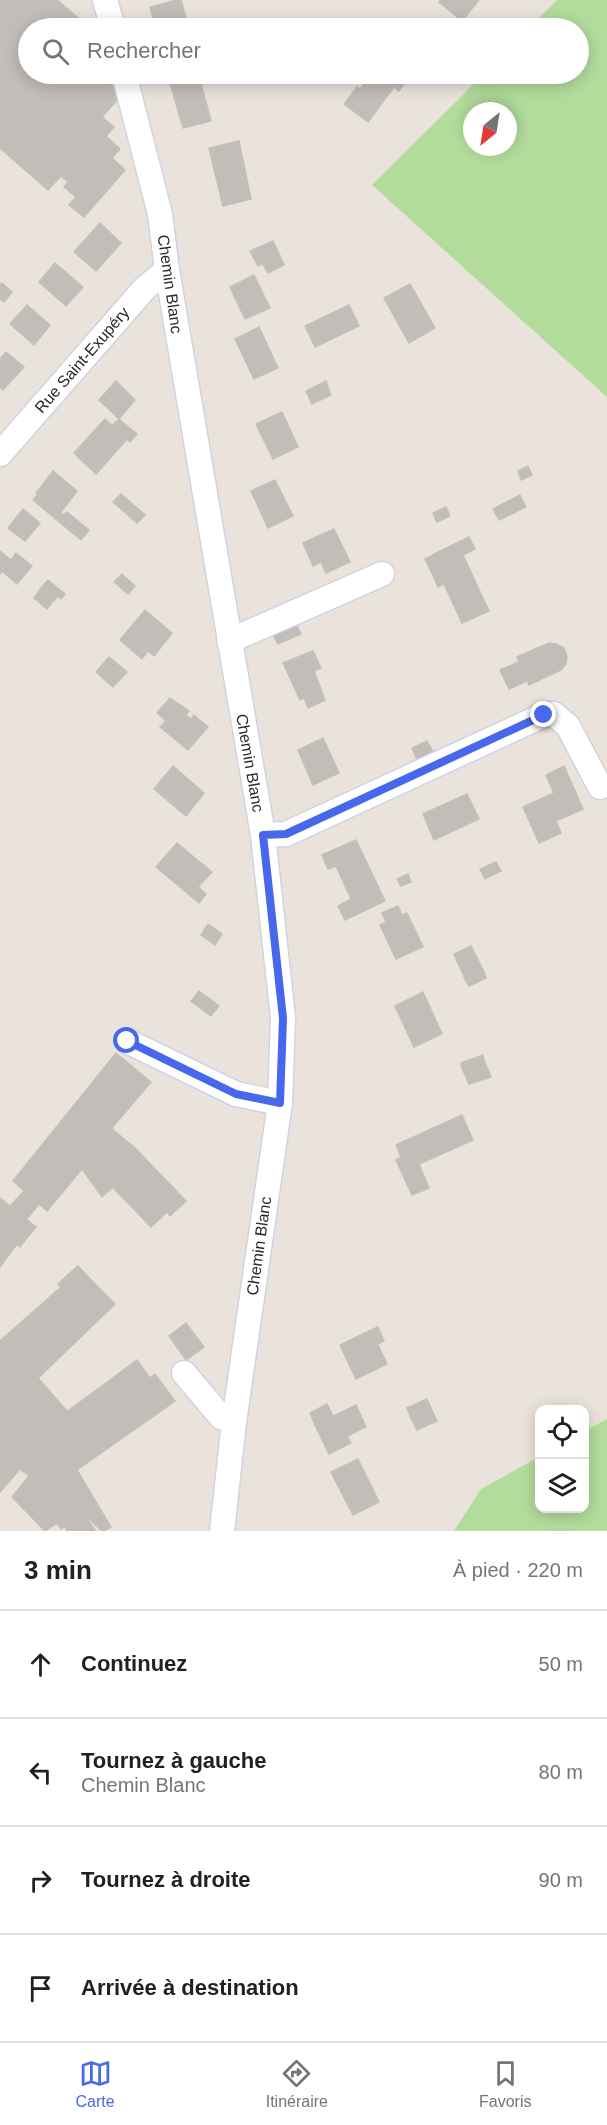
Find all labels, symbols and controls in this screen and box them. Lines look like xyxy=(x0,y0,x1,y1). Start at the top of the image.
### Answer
search box xyxy=(18,18,589,84)
icon: search xyxy=(39,35,72,68)
text: Rechercher xyxy=(87,38,201,63)
north arrow xyxy=(463,102,517,156)
street label: Chemin Blanc xyxy=(155,233,185,335)
street label: Rue Saint-Exupéry xyxy=(32,304,132,416)
route end xyxy=(530,701,556,727)
street label: Chemin Blanc xyxy=(233,712,267,814)
route start xyxy=(113,1027,139,1053)
street label: Chemin Blanc xyxy=(244,1195,274,1297)
map controls xyxy=(535,1405,589,1513)
button: locate xyxy=(535,1405,589,1459)
button: layers xyxy=(535,1459,589,1513)
text: 3 min xyxy=(24,1555,92,1585)
text: À pied · 220 m xyxy=(453,1559,583,1581)
icon: ahead xyxy=(24,1648,57,1681)
text: Continuez xyxy=(81,1651,187,1676)
text: 50 m xyxy=(539,1653,583,1675)
text: Tournez à gauche xyxy=(81,1748,266,1773)
icon: left xyxy=(24,1756,57,1789)
text: 80 m xyxy=(539,1761,583,1783)
text: Chemin Blanc xyxy=(81,1774,206,1796)
icon: right xyxy=(24,1864,57,1897)
text: Tournez à droite xyxy=(81,1867,251,1892)
text: 90 m xyxy=(539,1869,583,1891)
icon: arrive xyxy=(24,1972,57,2005)
text: Arrivée à destination xyxy=(81,1975,299,2000)
tab: Carte xyxy=(76,2057,115,2111)
tab: Itinéraire xyxy=(266,2057,328,2111)
tab: Favoris xyxy=(479,2057,531,2111)

